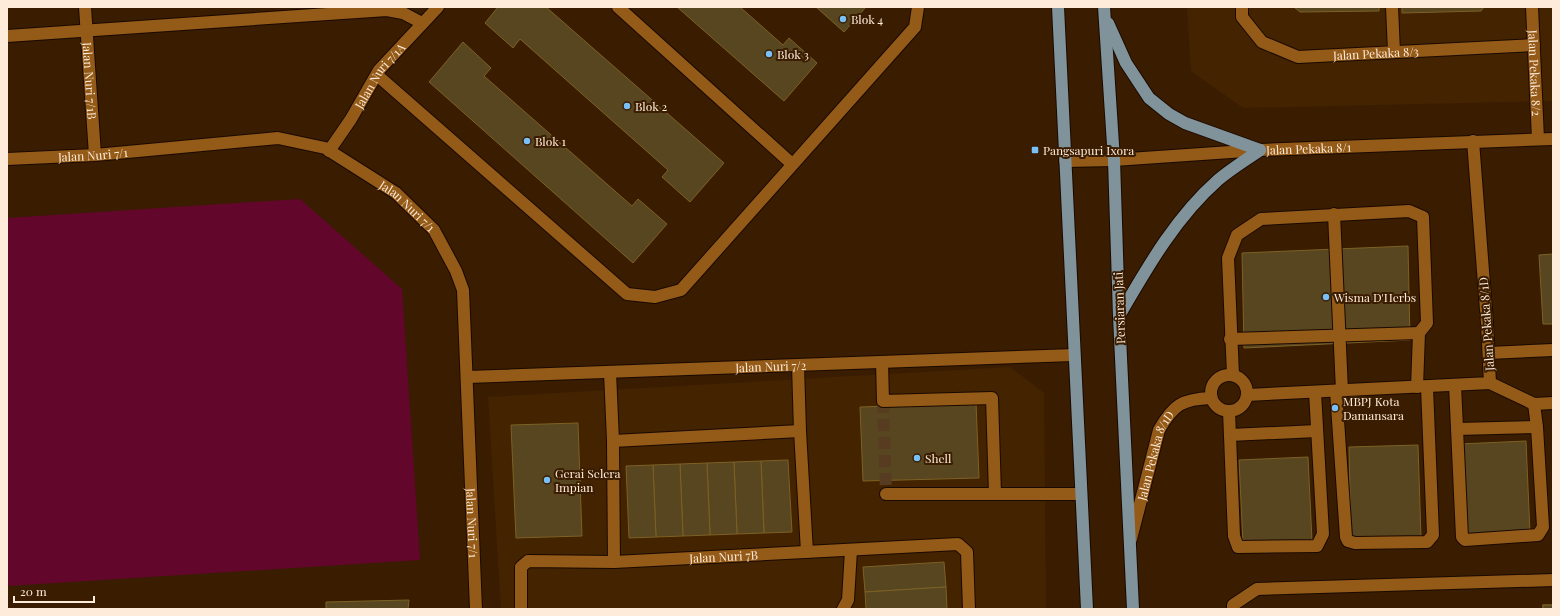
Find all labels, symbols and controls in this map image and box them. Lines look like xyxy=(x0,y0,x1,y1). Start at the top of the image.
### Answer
place label: Blok 4 xyxy=(851,11,883,27)
marker: Blok 4 xyxy=(838,14,848,24)
street label: Jalan Pekaka 8/2 xyxy=(1525,28,1545,117)
street label: Jalan Nuri 7/1A xyxy=(350,39,409,112)
street label: Jalan Nuri 7/1B xyxy=(79,41,101,120)
street label: Jalan Pekaka 8/3 xyxy=(1332,43,1419,63)
place label: Blok 3 xyxy=(777,46,809,62)
marker: Blok 3 xyxy=(764,49,774,59)
place label: Blok 2 xyxy=(635,98,668,114)
marker: Blok 2 xyxy=(622,101,632,111)
place label: Blok 1 xyxy=(535,133,567,149)
marker: Blok 1 xyxy=(522,136,532,146)
street label: Jalan Pekaka 8/1 xyxy=(1265,139,1352,158)
place label: Pangsapuri Ixora xyxy=(1043,142,1134,158)
street label: Jalan Nuri 7/1 xyxy=(57,144,129,165)
marker: Pangsapuri Ixora xyxy=(1030,145,1040,155)
street label: Jalan Nuri 7/1 xyxy=(376,176,439,235)
street label: Persiaran Jati xyxy=(1110,271,1128,344)
street label: Jalan Pekaka 8/1D xyxy=(1475,276,1497,372)
place label: Wisma D'Herbs xyxy=(1333,289,1416,305)
marker: Wisma D'Herbs xyxy=(1321,292,1331,302)
street label: Jalan Nuri 7/2 xyxy=(734,357,807,375)
place label: MBPJ Kota Damansara xyxy=(1343,393,1404,423)
marker: MBPJ Kota Damansara xyxy=(1330,403,1340,413)
street label: Jalan Pekaka 8/1D xyxy=(1133,407,1177,503)
place label: Shell xyxy=(925,450,952,466)
marker: Shell xyxy=(912,453,922,463)
place label: Gerai Selera Impian xyxy=(555,465,621,495)
marker: Gerai Selera Impian xyxy=(542,475,552,485)
street label: Jalan Nuri 7/1 xyxy=(463,487,482,559)
street label: Jalan Nuri 7B xyxy=(688,546,758,566)
scale bar xyxy=(14,578,94,604)
text: 20 m xyxy=(20,583,47,599)

